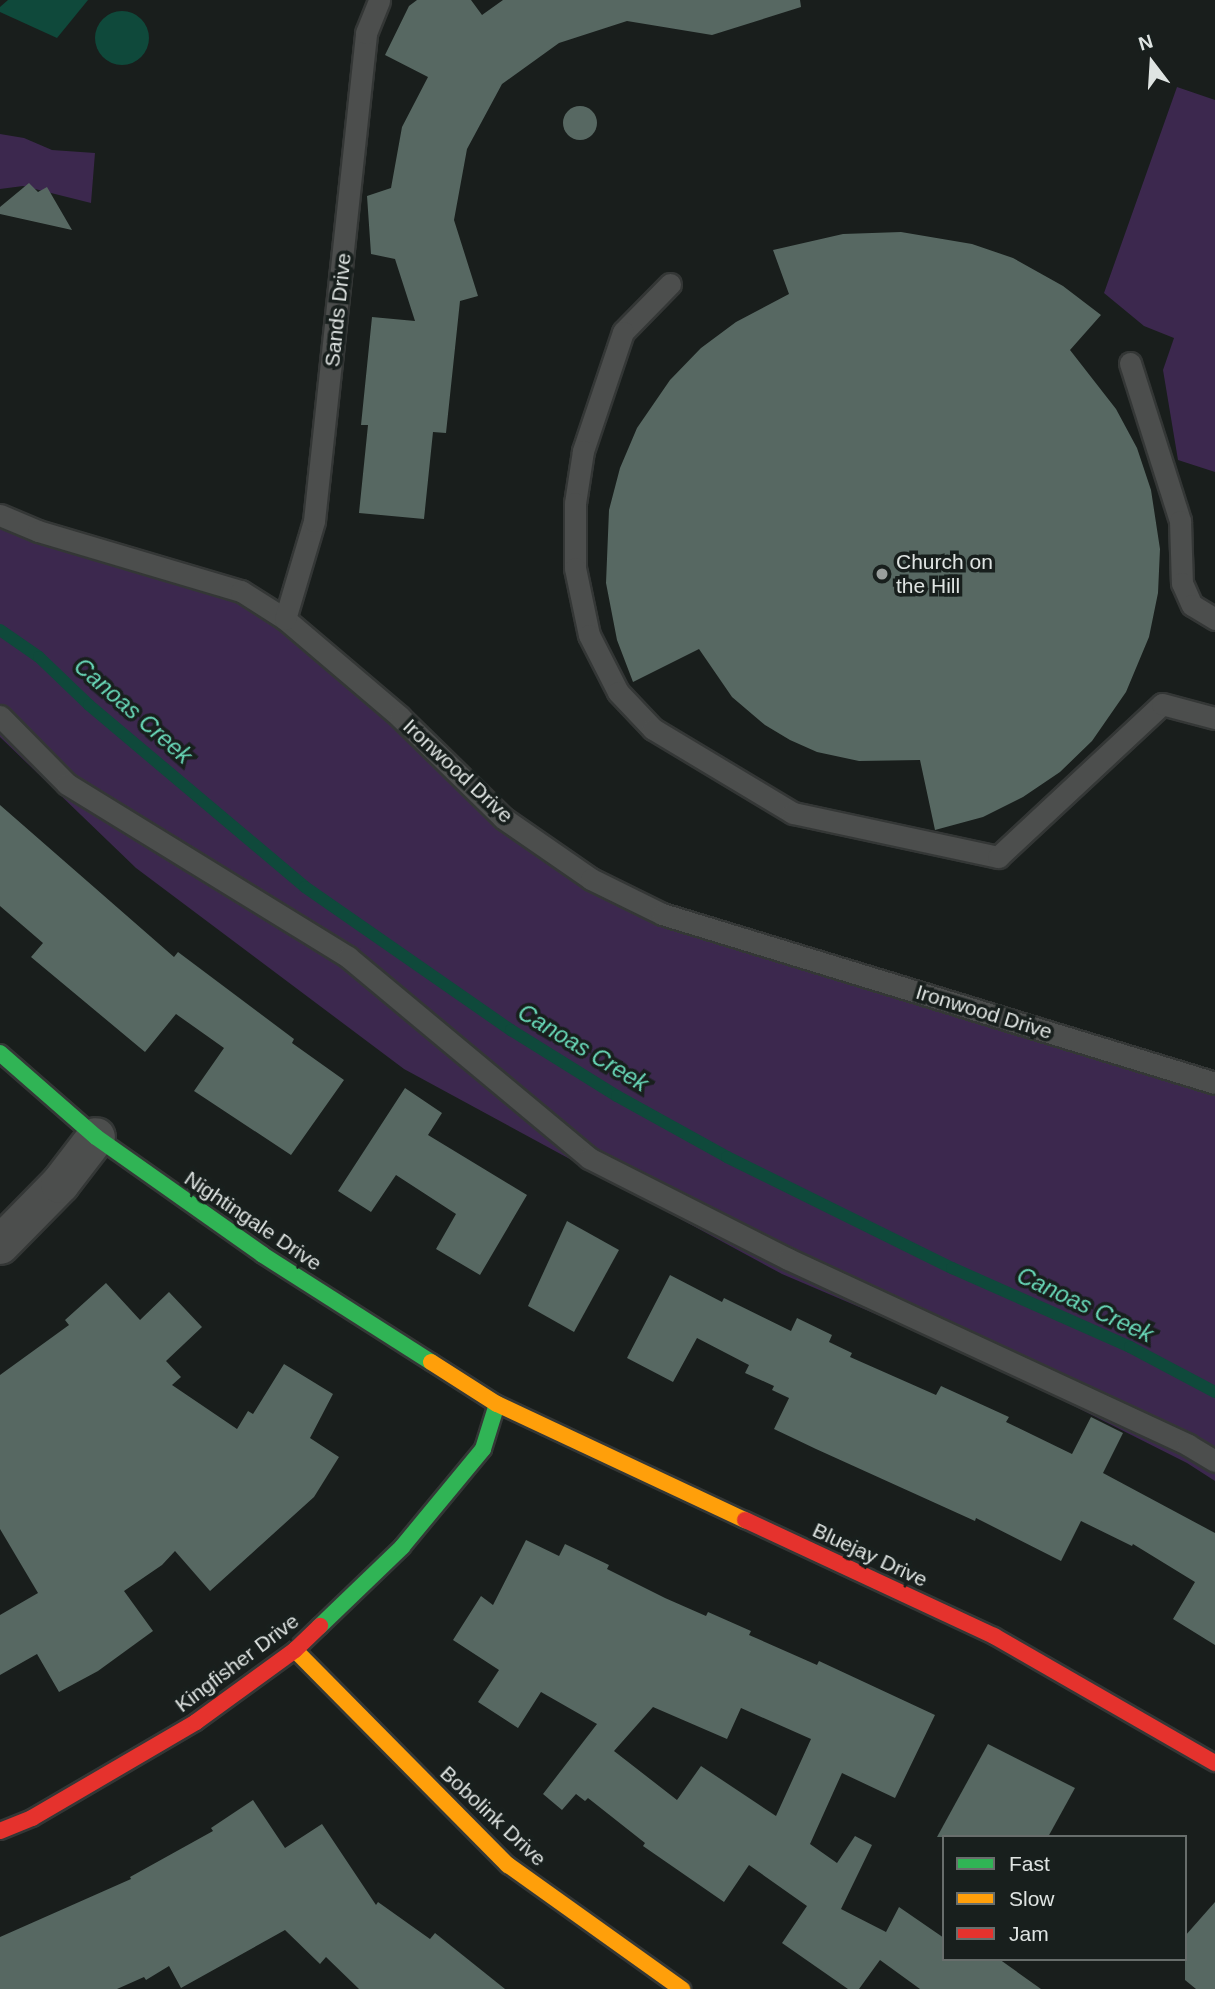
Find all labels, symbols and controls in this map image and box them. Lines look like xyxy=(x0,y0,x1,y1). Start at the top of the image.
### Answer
north arrow xyxy=(1117,28,1187,98)
text: N xyxy=(1136,30,1155,54)
street label: Sands Drive xyxy=(319,252,357,368)
place label: Church on the Hill xyxy=(896,549,993,599)
marker: Church on the Hill xyxy=(874,566,890,582)
water label: Canoas Creek xyxy=(68,652,198,770)
street label: Ironwood Drive xyxy=(398,714,518,828)
street label: Ironwood Drive xyxy=(913,979,1055,1045)
water label: Canoas Creek xyxy=(513,998,653,1098)
street label: Nightingale Drive xyxy=(180,1166,326,1276)
water label: Canoas Creek xyxy=(1013,1261,1157,1349)
street label: Bluejay Drive xyxy=(809,1517,931,1593)
street label: Kingfisher Drive xyxy=(170,1608,304,1718)
street label: Bobolink Drive xyxy=(435,1761,551,1871)
legend xyxy=(942,1835,1187,1961)
text: Fast xyxy=(1009,1852,1050,1875)
text: Slow xyxy=(1009,1887,1055,1910)
text: Jam xyxy=(1009,1922,1049,1945)

